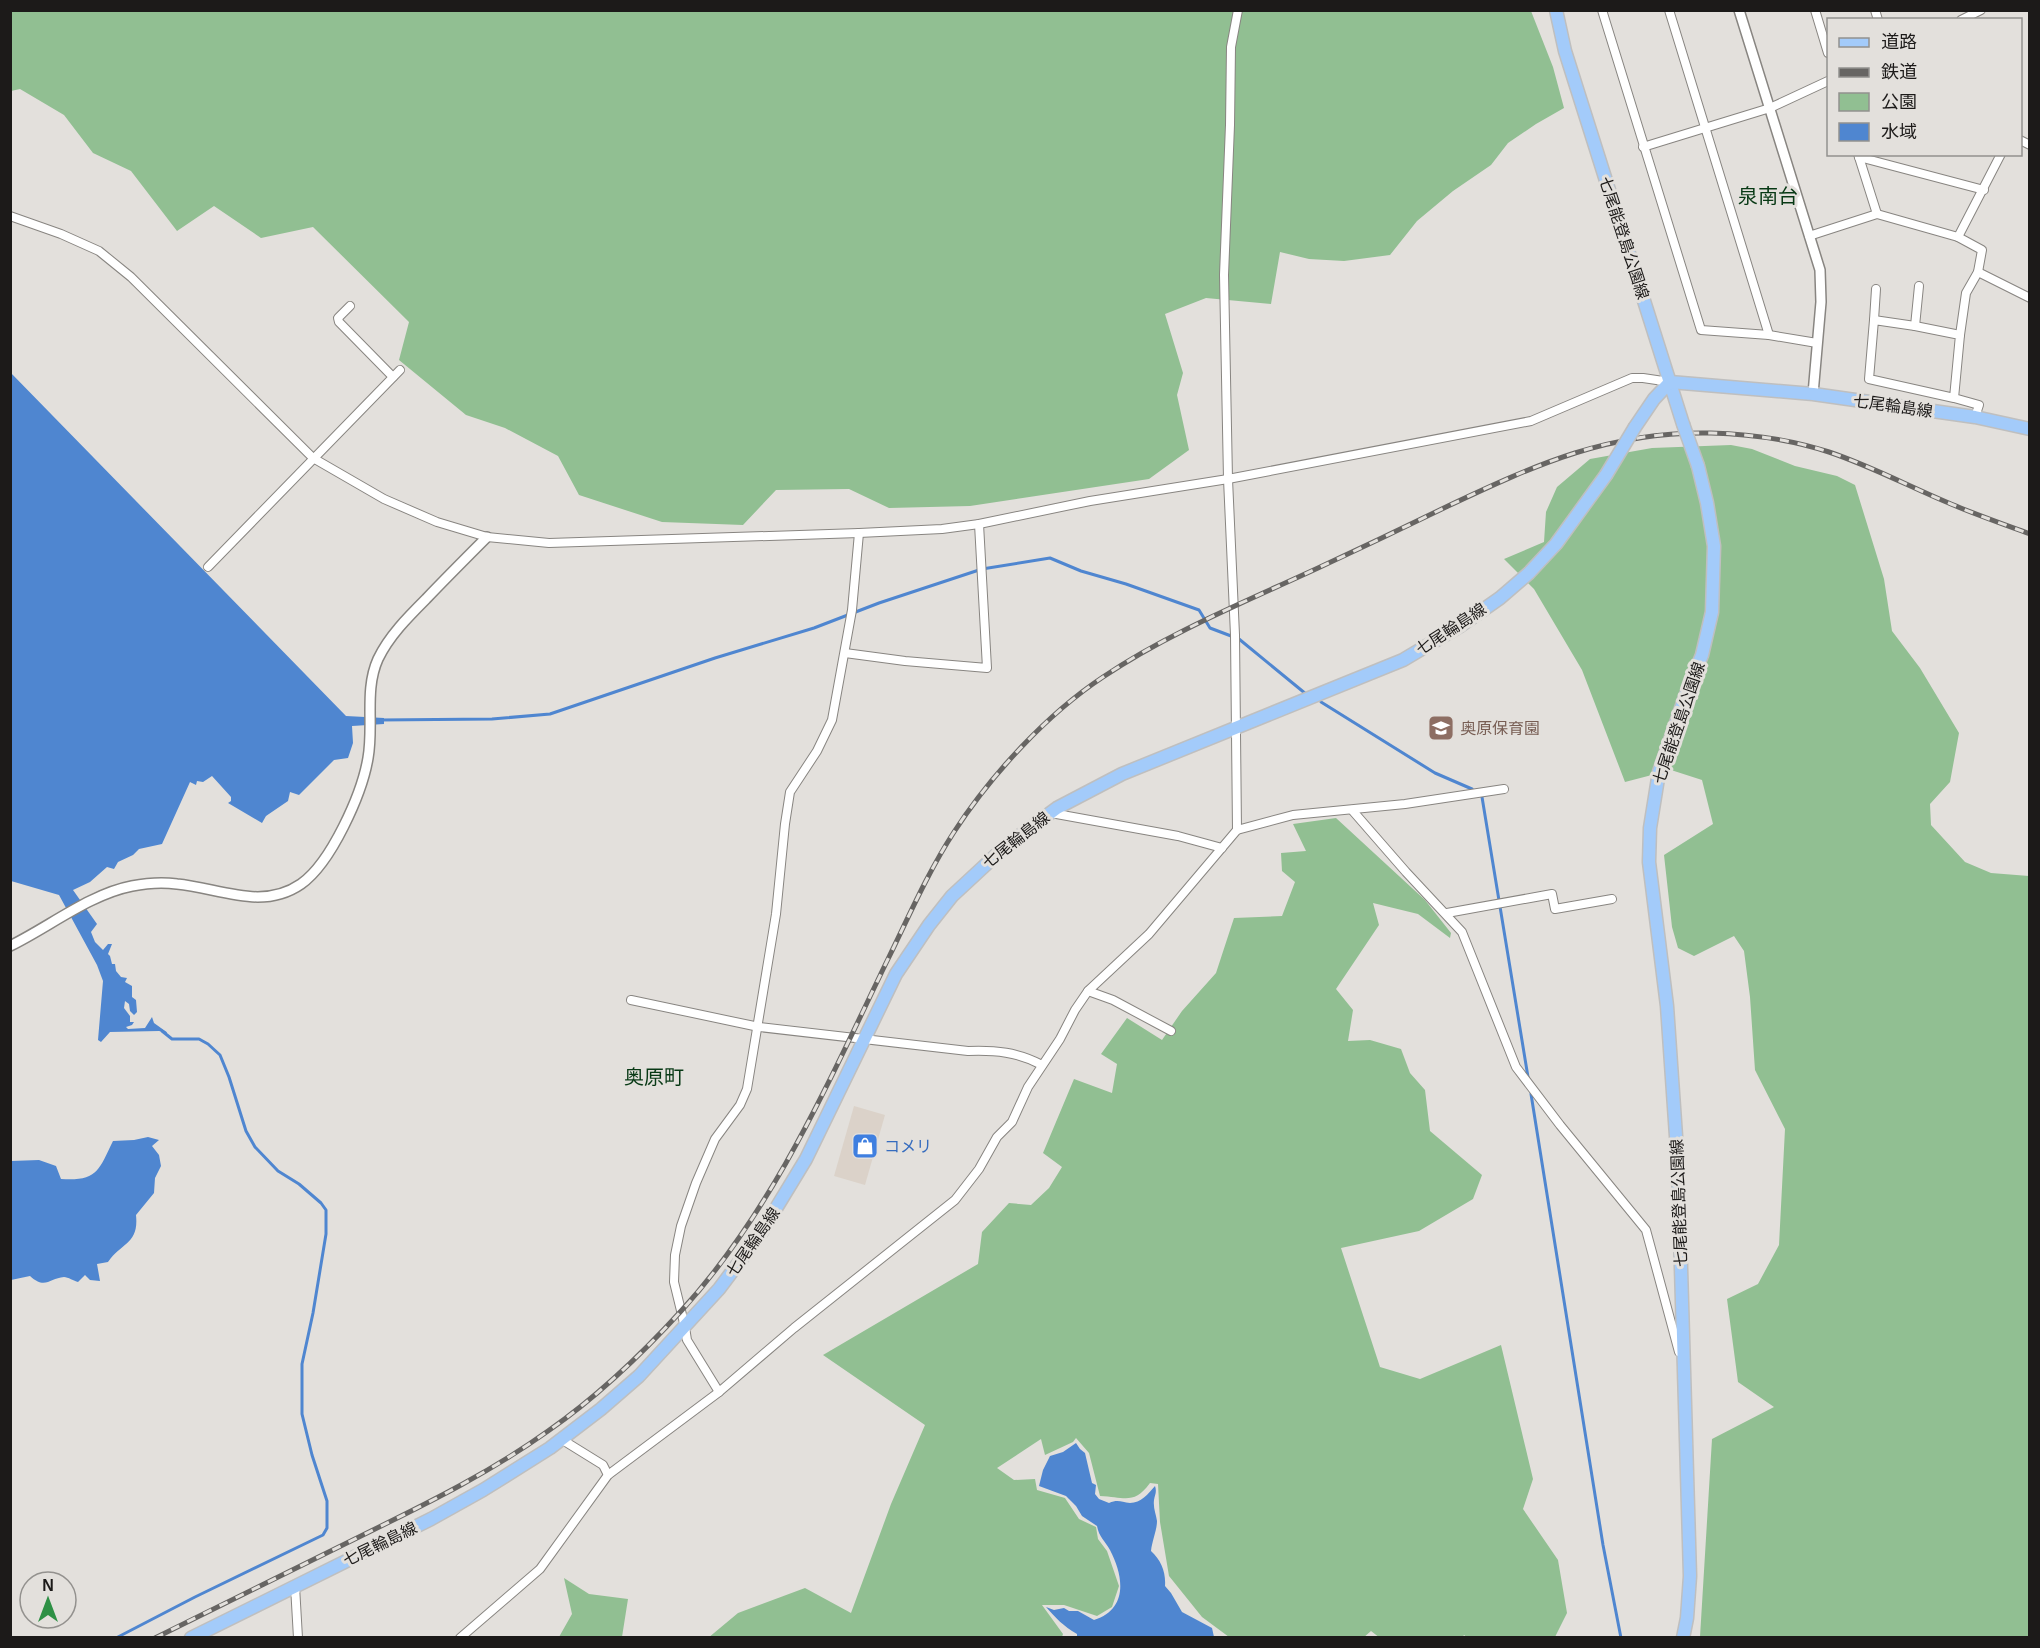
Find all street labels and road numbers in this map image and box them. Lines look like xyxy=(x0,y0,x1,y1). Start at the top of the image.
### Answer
street label: 七尾能登島公園線 xyxy=(1596,174,1652,302)
street label: 七尾輪島線 xyxy=(1852,392,1934,420)
street label: 七尾輪島線 xyxy=(1413,600,1489,658)
street label: 七尾能登島公園線 xyxy=(1650,660,1708,786)
street label: 七尾輪島線 xyxy=(979,809,1053,871)
street label: 七尾能登島公園線 xyxy=(1668,1139,1690,1267)
street label: 七尾輪島線 xyxy=(723,1204,783,1280)
street label: 七尾輪島線 xyxy=(340,1519,420,1569)

